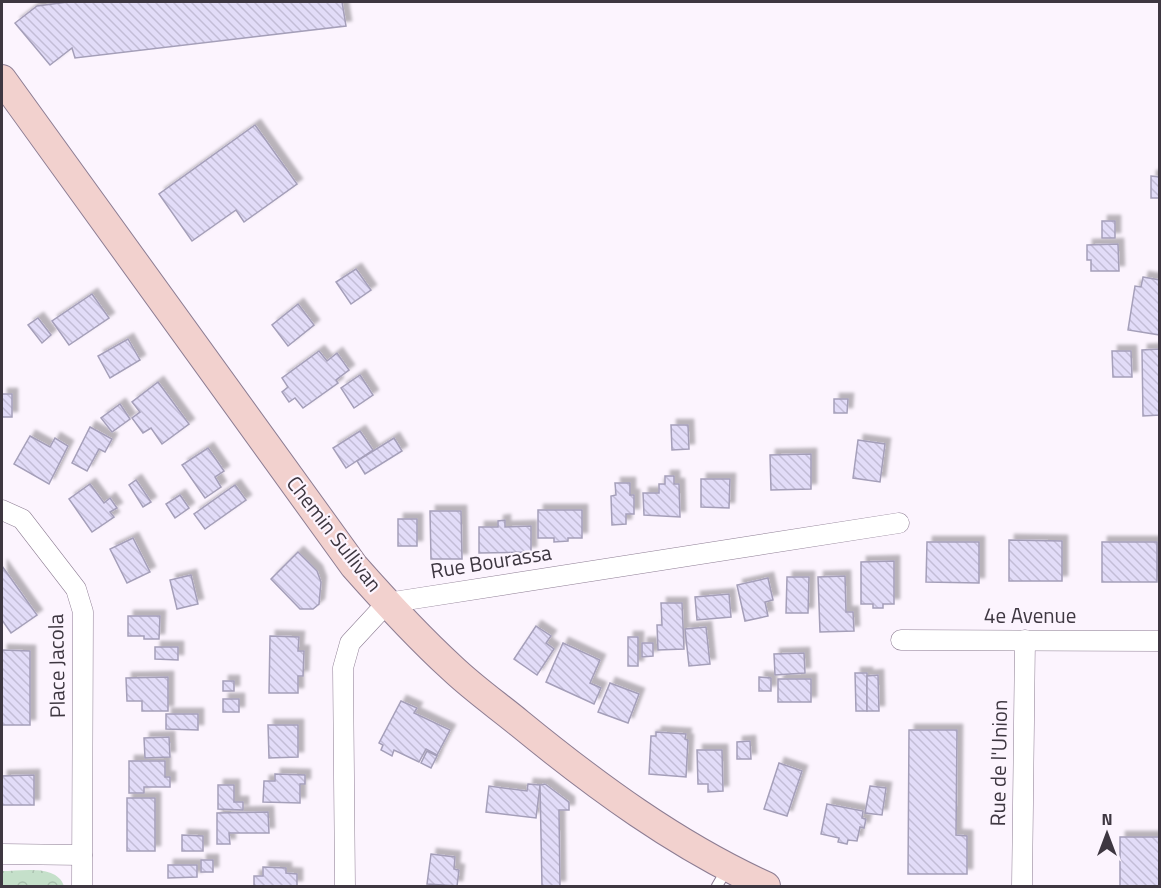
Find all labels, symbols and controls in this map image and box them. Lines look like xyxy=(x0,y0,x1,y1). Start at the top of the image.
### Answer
street label: Chemin Sullivan xyxy=(279,468,390,598)
street label: Rue Bourassa xyxy=(428,536,554,586)
street label: 4e Avenue xyxy=(984,599,1076,631)
street label: Place Jacola xyxy=(39,613,73,718)
street label: Rue de l'Union xyxy=(981,699,1015,827)
north arrow xyxy=(1077,804,1137,864)
text: N xyxy=(1101,807,1113,831)

